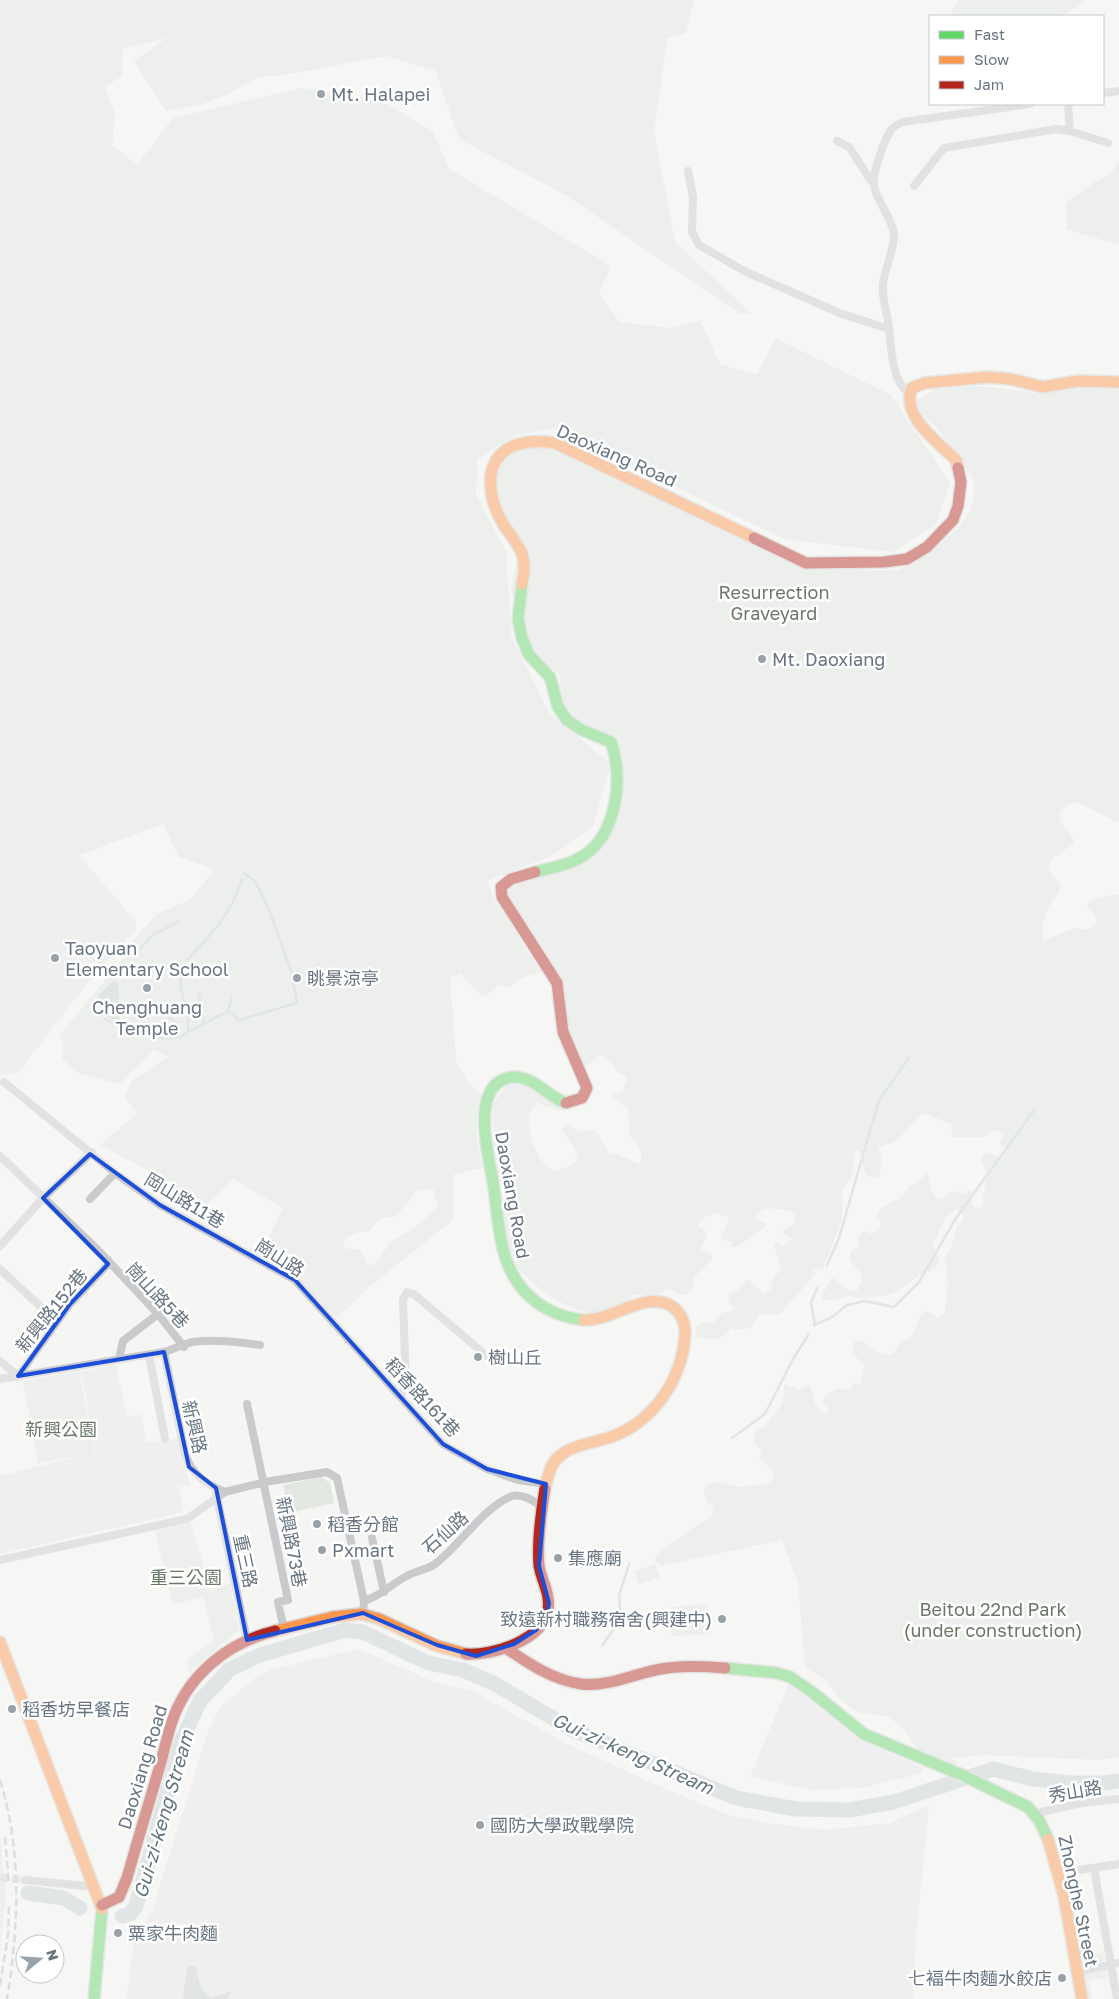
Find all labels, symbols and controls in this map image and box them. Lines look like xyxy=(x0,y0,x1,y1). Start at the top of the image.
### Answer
legend xyxy=(929,15,1104,105)
text: Fast xyxy=(974,25,1005,43)
text: Slow xyxy=(974,50,1009,68)
text: Jam xyxy=(974,75,1004,93)
place label: Mt. Halapei xyxy=(331,83,430,105)
marker: Mt. Halapei xyxy=(315,88,327,100)
street label: Daoxiang Road xyxy=(554,419,680,491)
park label: Resurrection Graveyard xyxy=(719,581,829,624)
place label: Mt. Daoxiang xyxy=(772,648,885,670)
marker: Mt. Daoxiang xyxy=(756,653,768,665)
place label: Taoyuan Elementary School xyxy=(65,937,229,980)
marker: Taoyuan Elementary School xyxy=(49,952,61,964)
place label: 眺景涼亭 xyxy=(307,967,379,989)
marker: 眺景涼亭 xyxy=(291,972,303,984)
marker: Chenghuang Temple xyxy=(141,982,153,994)
place label: Chenghuang Temple xyxy=(92,996,202,1039)
street label: Daoxiang Road xyxy=(491,1130,535,1260)
street label: 岡山路11巷 xyxy=(141,1168,229,1232)
street label: 崗山路 xyxy=(251,1233,309,1281)
street label: 崗山路5巷 xyxy=(122,1257,194,1333)
street label: 新興路152巷 xyxy=(10,1264,92,1356)
place label: 樹山丘 xyxy=(488,1346,542,1368)
marker: 樹山丘 xyxy=(472,1351,484,1363)
street label: 稻香路161巷 xyxy=(381,1353,465,1441)
street label: 新興路 xyxy=(178,1398,212,1456)
park label: 新興公園 xyxy=(25,1418,97,1440)
street label: 新興路73巷 xyxy=(272,1495,312,1589)
street label: 石仙路 xyxy=(418,1506,472,1558)
place label: 稻香分館 xyxy=(327,1513,399,1535)
marker: 稻香分館 xyxy=(311,1518,323,1530)
street label: 重三路 xyxy=(230,1532,262,1590)
place label: Pxmart xyxy=(332,1539,395,1561)
marker: Pxmart xyxy=(316,1544,328,1556)
place label: 集應廟 xyxy=(568,1547,622,1569)
marker: 集應廟 xyxy=(552,1552,564,1564)
park label: 重三公園 xyxy=(150,1566,222,1588)
park label: Beitou 22nd Park (under construction) xyxy=(904,1598,1082,1641)
place label: 致遠新村職務宿舍(興建中) xyxy=(500,1608,712,1630)
marker: 致遠新村職務宿舍(興建中) xyxy=(716,1613,728,1625)
place label: 稻香坊早餐店 xyxy=(22,1698,130,1720)
street label: Daoxiang Road xyxy=(113,1702,171,1832)
marker: 稻香坊早餐店 xyxy=(6,1703,18,1715)
water label: Gui-zi-keng Stream xyxy=(549,1707,718,1799)
water label: Gui-zi-keng Stream xyxy=(128,1726,198,1901)
street label: 秀山路 xyxy=(1047,1775,1103,1807)
place label: 國防大學政戰學院 xyxy=(490,1814,634,1836)
marker: 國防大學政戰學院 xyxy=(474,1819,486,1831)
street label: Zhonghe Street xyxy=(1054,1833,1104,1969)
place label: 粟家牛肉麵 xyxy=(128,1922,218,1944)
marker: 粟家牛肉麵 xyxy=(112,1927,124,1939)
north arrow xyxy=(15,1934,65,1984)
text: N xyxy=(43,1947,63,1963)
place label: 七褔牛肉麵水餃店 xyxy=(908,1967,1052,1989)
marker: 七褔牛肉麵水餃店 xyxy=(1056,1972,1068,1984)

